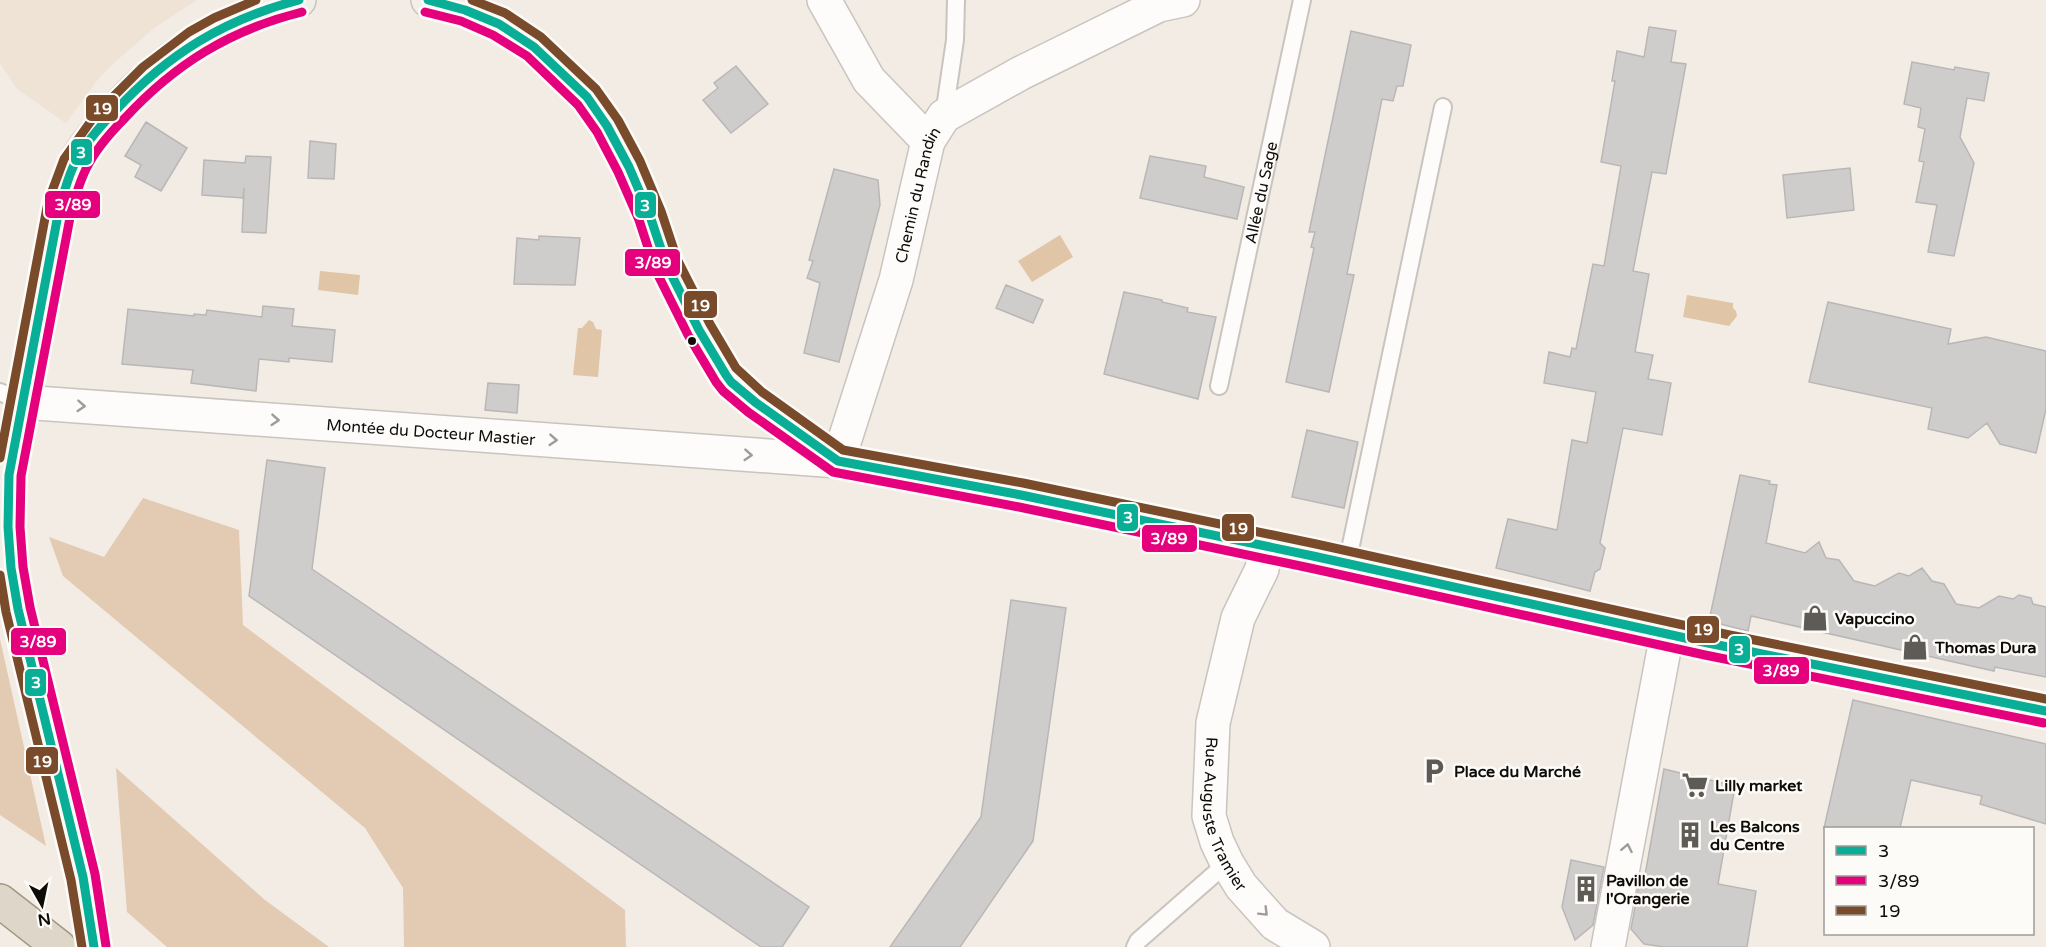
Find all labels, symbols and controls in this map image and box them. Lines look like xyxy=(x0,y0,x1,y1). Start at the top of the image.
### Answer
line badge: 19 xyxy=(85,94,119,122)
text: 19 xyxy=(92,99,112,119)
street label: Chemin du Randin xyxy=(891,123,946,265)
line badge: 3 xyxy=(70,138,93,166)
street label: Allée du Sage xyxy=(1241,140,1282,246)
text: 3 xyxy=(76,143,86,163)
line badge: 3/89 xyxy=(44,190,101,219)
line badge: 3 xyxy=(634,191,657,219)
text: 3/89 xyxy=(55,195,91,215)
text: 3 xyxy=(640,196,650,216)
line badge: 3/89 xyxy=(624,248,681,277)
text: 3/89 xyxy=(635,253,671,273)
line badge: 19 xyxy=(683,290,718,319)
text: 19 xyxy=(690,296,710,316)
unlabelled marker xyxy=(686,335,698,347)
one-way arrow xyxy=(76,399,85,412)
one-way arrow xyxy=(271,413,280,426)
street label: Montée du Docteur Mastier xyxy=(326,415,537,450)
one-way arrow xyxy=(549,434,558,447)
one-way arrow xyxy=(743,448,752,461)
line badge: 3 xyxy=(1116,503,1139,532)
text: 3 xyxy=(1123,508,1133,528)
line badge: 19 xyxy=(1221,513,1255,542)
text: 19 xyxy=(1228,519,1248,539)
line badge: 3/89 xyxy=(1141,524,1198,553)
text: 3/89 xyxy=(1151,529,1187,549)
shop icon: Vapuccino xyxy=(1800,603,1830,633)
place label: Vapuccino xyxy=(1835,609,1915,629)
line badge: 19 xyxy=(1686,615,1720,644)
text: 19 xyxy=(1693,620,1713,640)
line badge: 3/89 xyxy=(10,627,67,656)
text: 3/89 xyxy=(20,632,56,652)
shop icon: Thomas Dura xyxy=(1900,632,1930,662)
line badge: 3 xyxy=(1728,635,1751,664)
place label: Thomas Dura xyxy=(1934,638,2036,658)
text: 3 xyxy=(1734,640,1744,660)
line badge: 3/89 xyxy=(1753,656,1810,685)
text: 3/89 xyxy=(1763,661,1799,681)
line badge: 3 xyxy=(24,668,47,697)
text: 3 xyxy=(31,673,41,693)
street label: Rue Auguste Tramier xyxy=(1197,736,1251,897)
line badge: 19 xyxy=(25,746,59,775)
text: 19 xyxy=(32,752,52,772)
parking icon: Place du Marché xyxy=(1419,756,1449,786)
place label: Place du Marché xyxy=(1454,762,1581,782)
supermarket icon: Lilly market xyxy=(1680,770,1710,800)
place label: Lilly market xyxy=(1715,776,1803,796)
place label: Les Balcons du Centre xyxy=(1710,817,1800,855)
building icon: Les Balcons du Centre xyxy=(1675,820,1705,850)
legend xyxy=(1824,827,2034,935)
text: 3 xyxy=(1878,840,1889,862)
one-way arrow xyxy=(1620,844,1632,853)
text: 3/89 xyxy=(1878,870,1920,892)
place label: Pavillon de l'Orangerie xyxy=(1606,871,1690,909)
building icon: Pavillon de l'Orangerie xyxy=(1571,874,1601,904)
north arrow xyxy=(12,875,72,935)
text: 19 xyxy=(1878,900,1901,922)
one-way arrow xyxy=(1257,906,1268,916)
text: N xyxy=(36,908,52,930)

